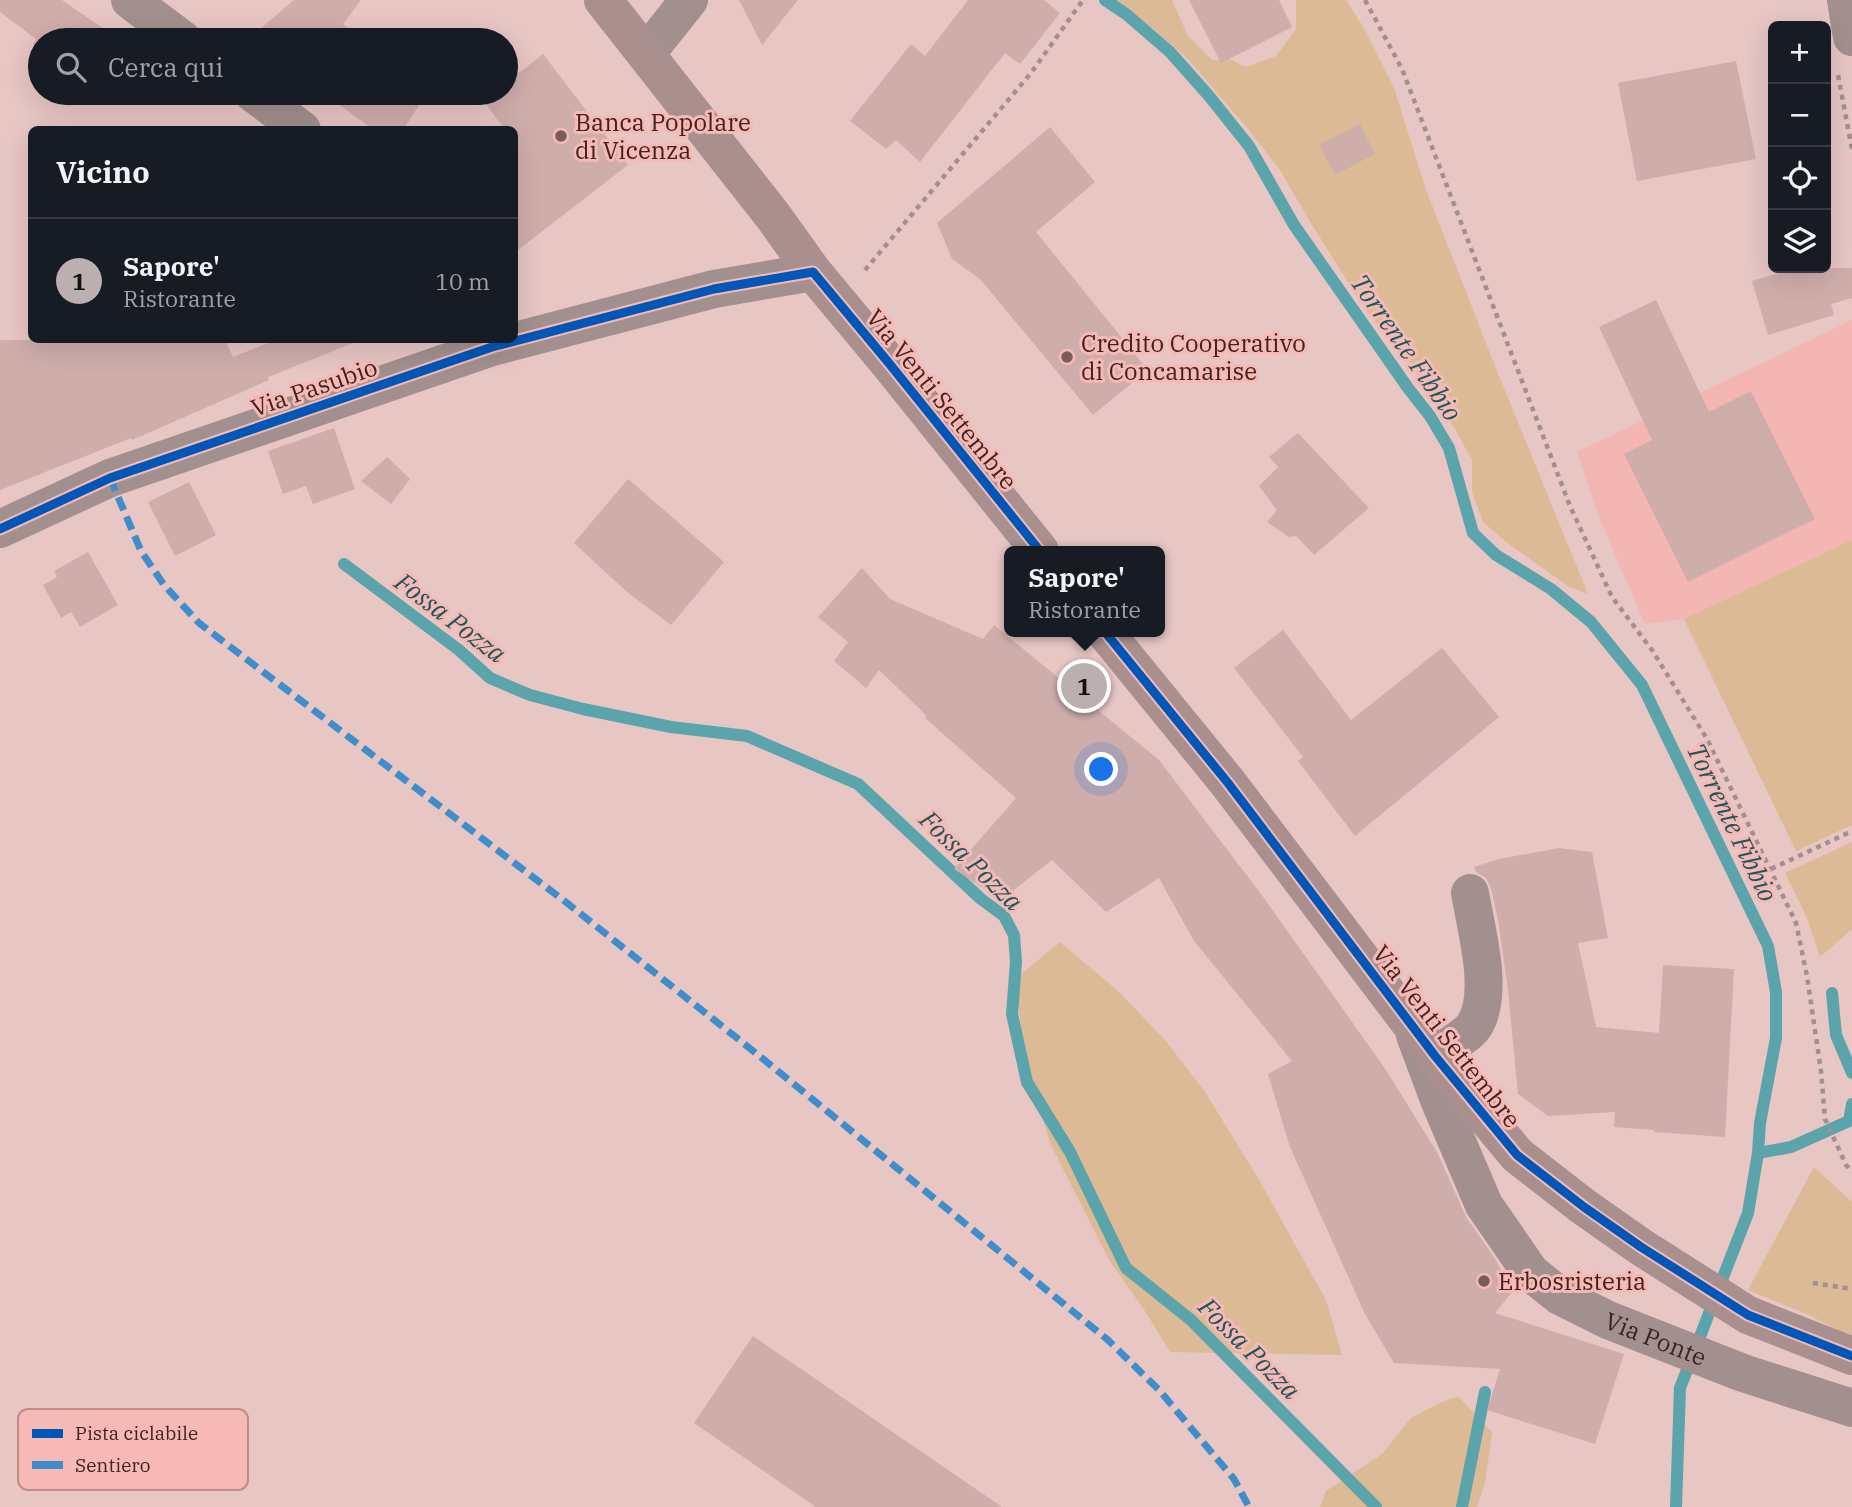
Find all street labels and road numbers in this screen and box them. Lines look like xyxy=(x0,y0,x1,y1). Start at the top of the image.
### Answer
street label: Via Venti Settembre xyxy=(859,302,1025,496)
street label: Via Pasubio xyxy=(247,350,381,424)
street label: Via Venti Settembre xyxy=(1366,938,1528,1134)
street label: Via Ponte xyxy=(1600,1304,1711,1373)

